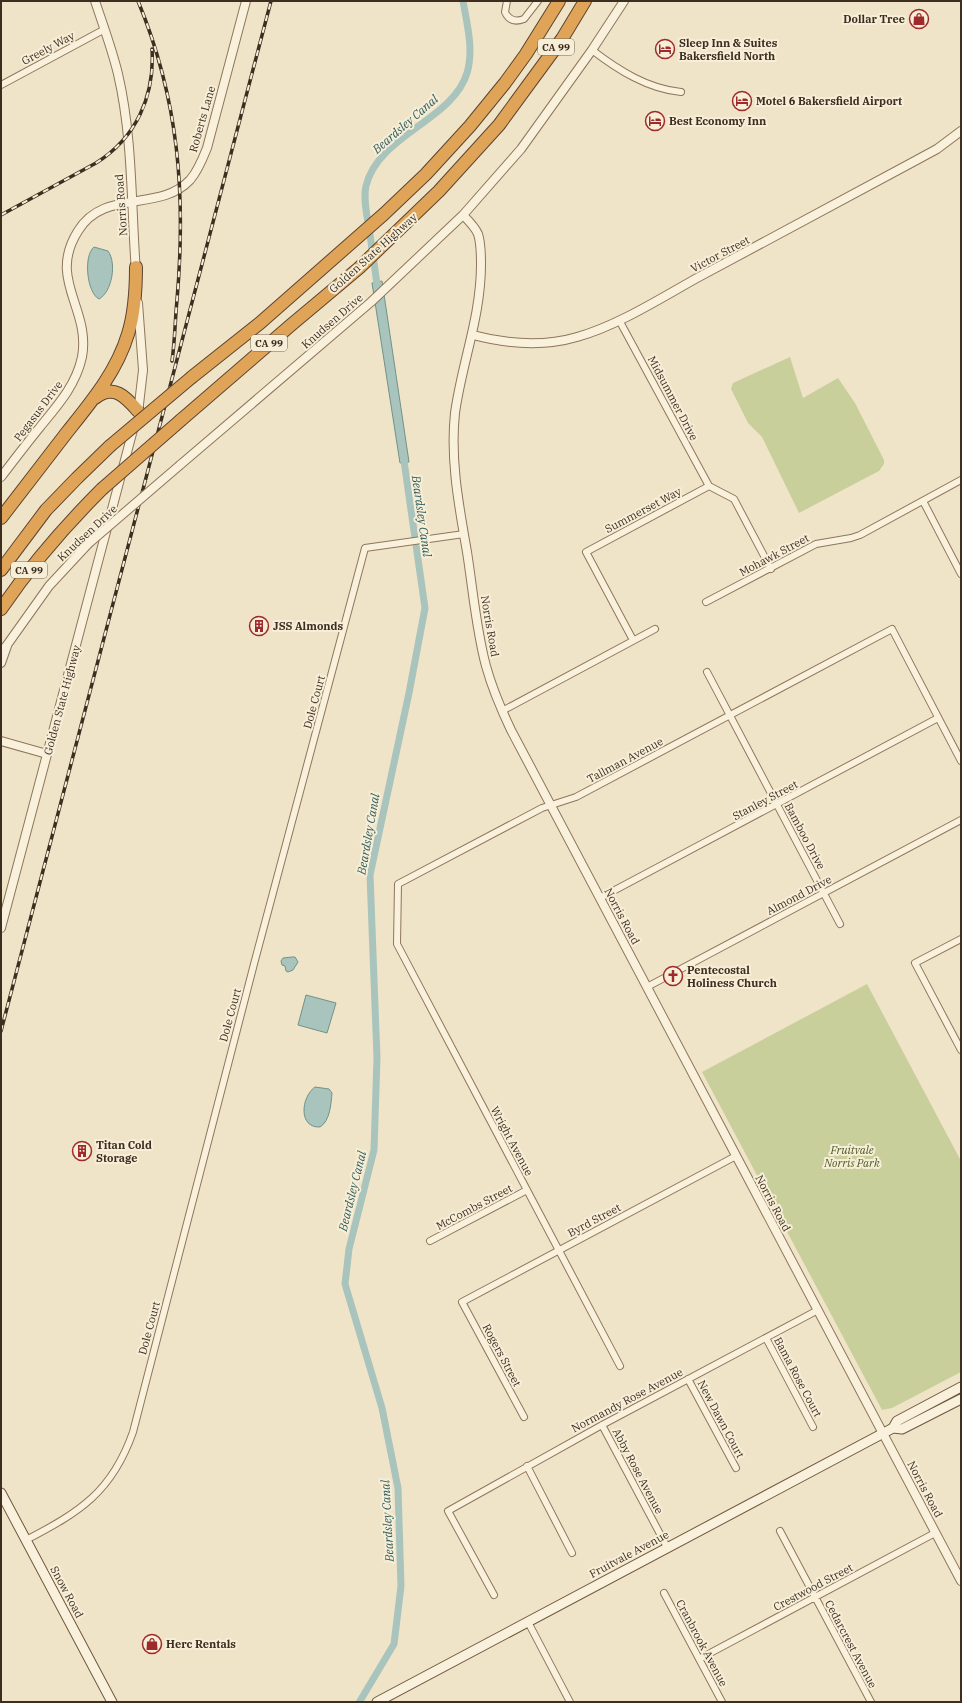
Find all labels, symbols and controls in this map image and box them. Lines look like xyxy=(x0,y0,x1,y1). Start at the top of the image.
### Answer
shop icon: Dollar Tree xyxy=(908,8,930,30)
place label: Dollar Tree xyxy=(843,12,905,26)
street label: Greely Way xyxy=(19,28,77,68)
place label: Sleep Inn & Suites Bakersfield North xyxy=(679,36,778,63)
hotel icon: Sleep Inn & Suites Bakersfield North xyxy=(654,38,676,60)
road number: CA 99 xyxy=(538,39,574,55)
street label: Roberts Lane xyxy=(186,84,218,154)
hotel icon: Motel 6 Bakersfield Airport xyxy=(731,90,753,112)
water label: Beardsley Canal xyxy=(368,91,441,157)
place label: Motel 6 Bakersfield Airport xyxy=(756,94,902,108)
hotel icon: Best Economy Inn xyxy=(644,110,666,132)
place label: Best Economy Inn xyxy=(669,114,766,128)
street label: Norris Road xyxy=(112,173,130,236)
street label: Golden State Highway xyxy=(326,210,420,296)
street label: Victor Street xyxy=(688,233,752,275)
street label: Knudsen Drive xyxy=(298,290,366,351)
road number: CA 99 xyxy=(251,335,287,351)
street label: Midsummer Drive xyxy=(645,353,701,443)
street label: Pegasus Drive xyxy=(11,378,65,444)
water label: Beardsley Canal xyxy=(409,473,435,558)
street label: Summerset Way xyxy=(602,484,684,536)
street label: Knudsen Drive xyxy=(54,502,120,564)
street label: Mohawk Street xyxy=(737,531,811,579)
road number: CA 99 xyxy=(11,562,47,578)
street label: Norris Road xyxy=(478,594,502,658)
building icon: JSS Almonds xyxy=(248,615,270,637)
place label: JSS Almonds xyxy=(273,619,344,633)
street label: Golden State Highway xyxy=(41,643,83,757)
street label: Dole Court xyxy=(300,674,328,730)
street label: Tallman Avenue xyxy=(585,734,665,786)
street label: Stanley Street xyxy=(730,777,800,823)
water label: Beardsley Canal xyxy=(353,792,383,877)
street label: Bamboo Drive xyxy=(782,800,828,872)
street label: Almond Drive xyxy=(764,872,834,918)
street label: Norris Road xyxy=(601,885,643,947)
place label: Pentecostal Holiness Church xyxy=(687,963,777,990)
church icon: Pentecostal Holiness Church xyxy=(662,965,684,987)
street label: Dole Court xyxy=(216,987,244,1043)
street label: Wright Avenue xyxy=(488,1104,536,1178)
place label: Titan Cold Storage xyxy=(96,1138,152,1165)
building icon: Titan Cold Storage xyxy=(71,1140,93,1162)
park label: Fruitvale Norris Park xyxy=(823,1143,880,1170)
water label: Beardsley Canal xyxy=(335,1149,369,1234)
street label: Norris Road xyxy=(752,1172,794,1234)
street label: McCombs Street xyxy=(433,1181,515,1233)
street label: Byrd Street xyxy=(565,1200,623,1240)
street label: Dole Court xyxy=(135,1300,163,1356)
street label: Rogers Street xyxy=(480,1321,524,1389)
street label: Bama Rose Court xyxy=(771,1335,825,1419)
street label: Normandy Rose Avenue xyxy=(569,1365,685,1435)
street label: New Dawn Court xyxy=(695,1378,747,1460)
street label: Abby Rose Avenue xyxy=(610,1426,667,1516)
street label: Norris Road xyxy=(904,1458,946,1520)
water label: Beardsley Canal xyxy=(377,1479,397,1563)
street label: Fruitvale Avenue xyxy=(587,1527,671,1581)
street label: Crestwood Street xyxy=(771,1560,855,1614)
street label: Snow Road xyxy=(47,1564,87,1621)
street label: Cranbrook Avenue xyxy=(673,1597,731,1689)
street label: Cedarcrest Avenue xyxy=(822,1598,880,1690)
shop icon: Herc Rentals xyxy=(141,1633,163,1655)
place label: Herc Rentals xyxy=(166,1637,236,1651)

